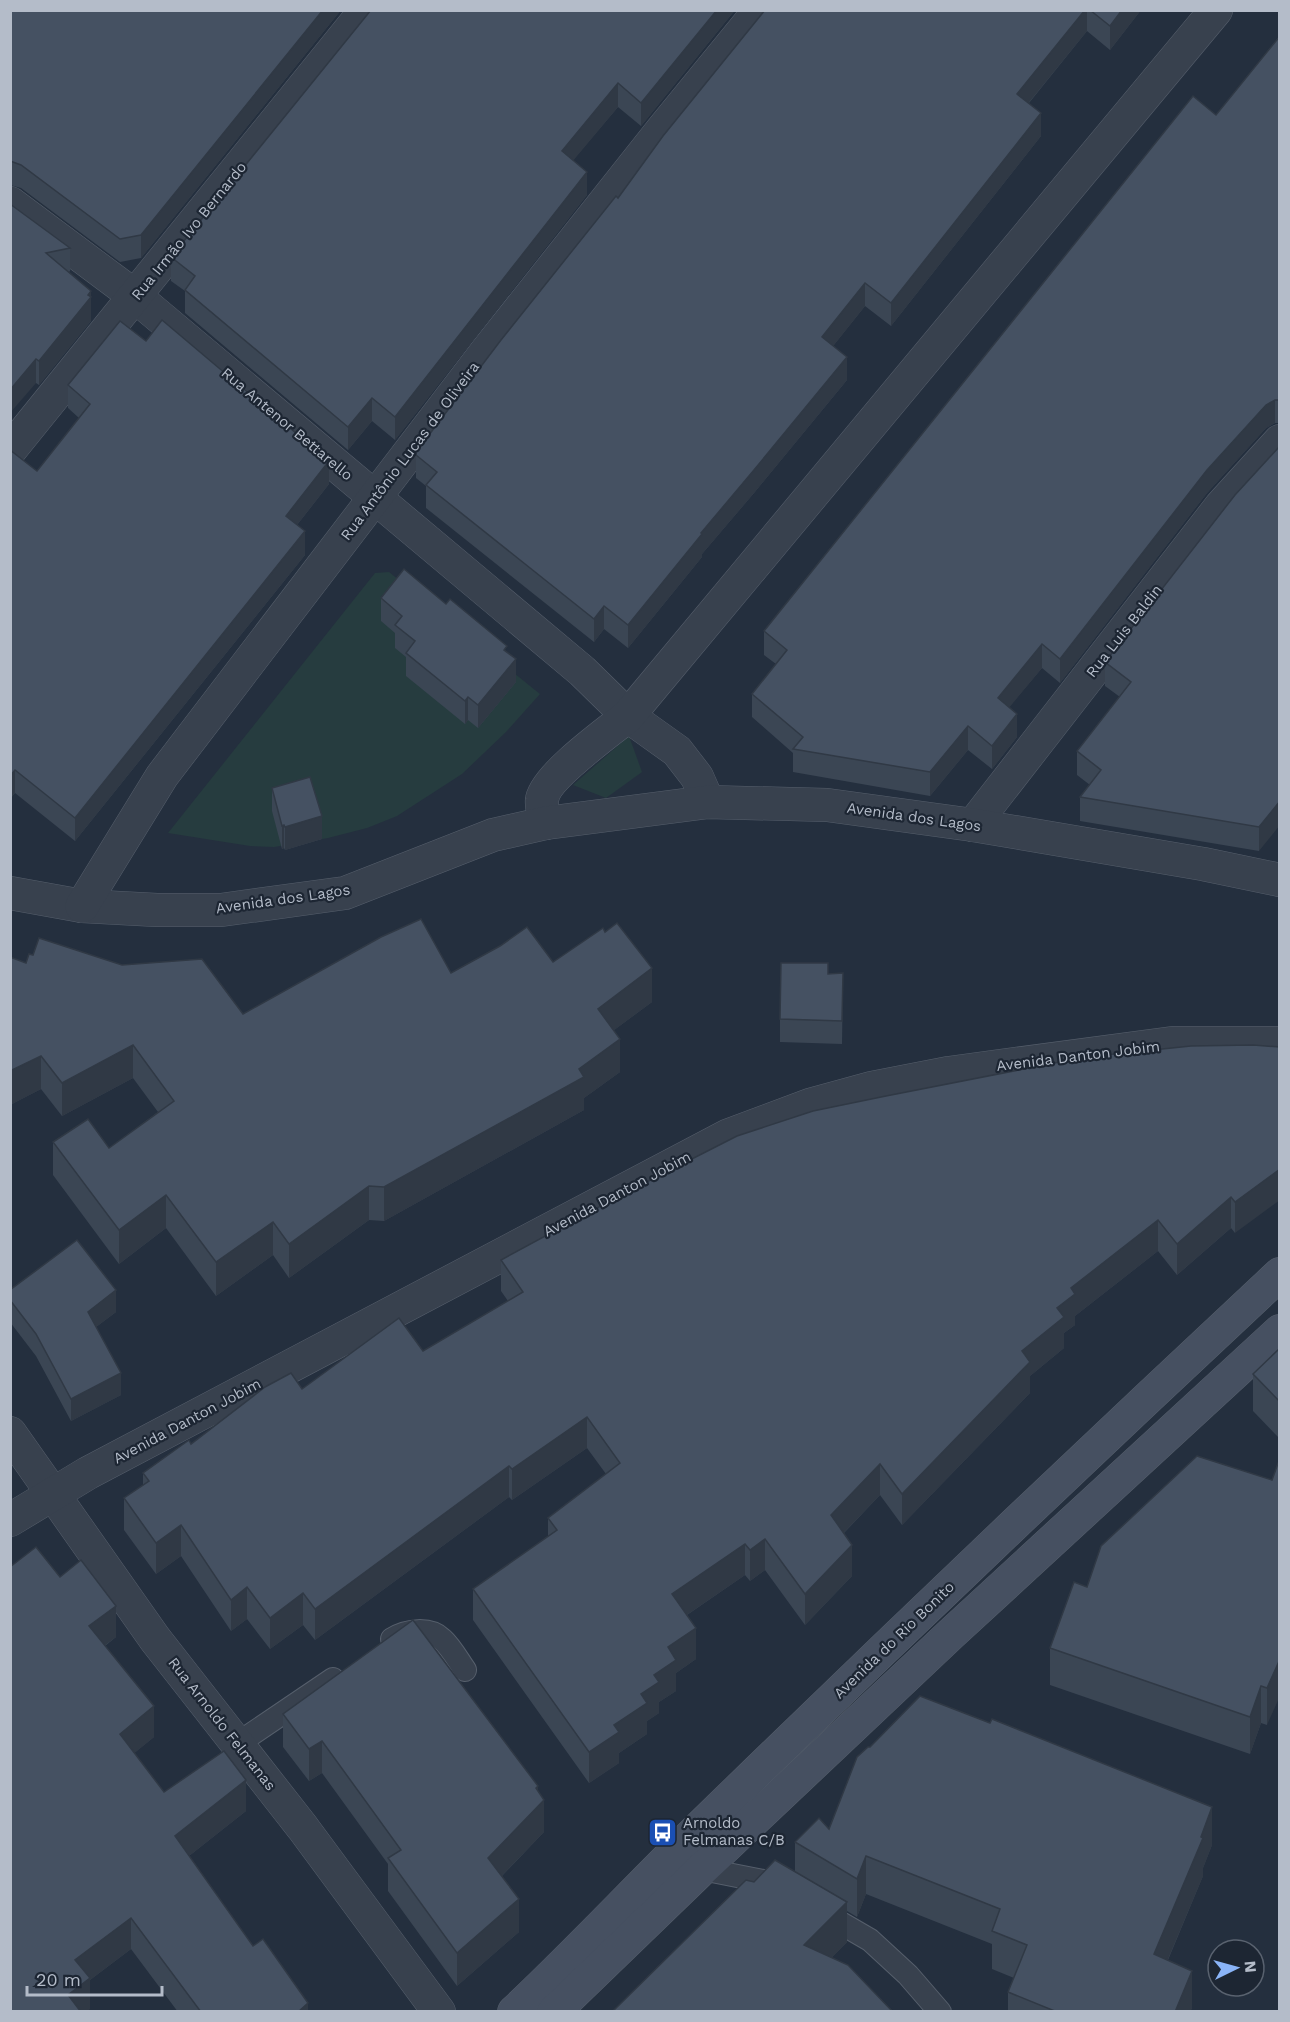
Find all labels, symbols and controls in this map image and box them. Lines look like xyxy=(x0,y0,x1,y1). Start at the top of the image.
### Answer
street label: Rua Irmão Ivo Bernardo xyxy=(128,158,250,304)
street label: Rua Antônio Lucas de Oliveira xyxy=(337,358,483,544)
street label: Rua Antenor Bettarello xyxy=(218,364,356,484)
street label: Rua Luis Baldin xyxy=(1082,581,1166,681)
street label: Avenida dos Lagos xyxy=(846,799,982,835)
street label: Avenida dos Lagos xyxy=(215,881,351,917)
street label: Avenida Danton Jobim xyxy=(995,1037,1161,1075)
street label: Avenida Danton Jobim xyxy=(540,1147,694,1241)
street label: Avenida Danton Jobim xyxy=(110,1374,264,1468)
street label: Avenida do Rio Bonito xyxy=(830,1578,958,1702)
street label: Rua Arnoldo Felmanas xyxy=(164,1654,280,1794)
place label: Arnoldo Felmanas C/B xyxy=(683,1814,785,1849)
bus stop icon: Arnoldo Felmanas C/B xyxy=(646,1816,678,1848)
north arrow xyxy=(1206,1938,1266,1998)
scale bar xyxy=(27,1959,162,1997)
text: N xyxy=(1240,1960,1260,1973)
text: 20 m xyxy=(36,1969,81,1990)

